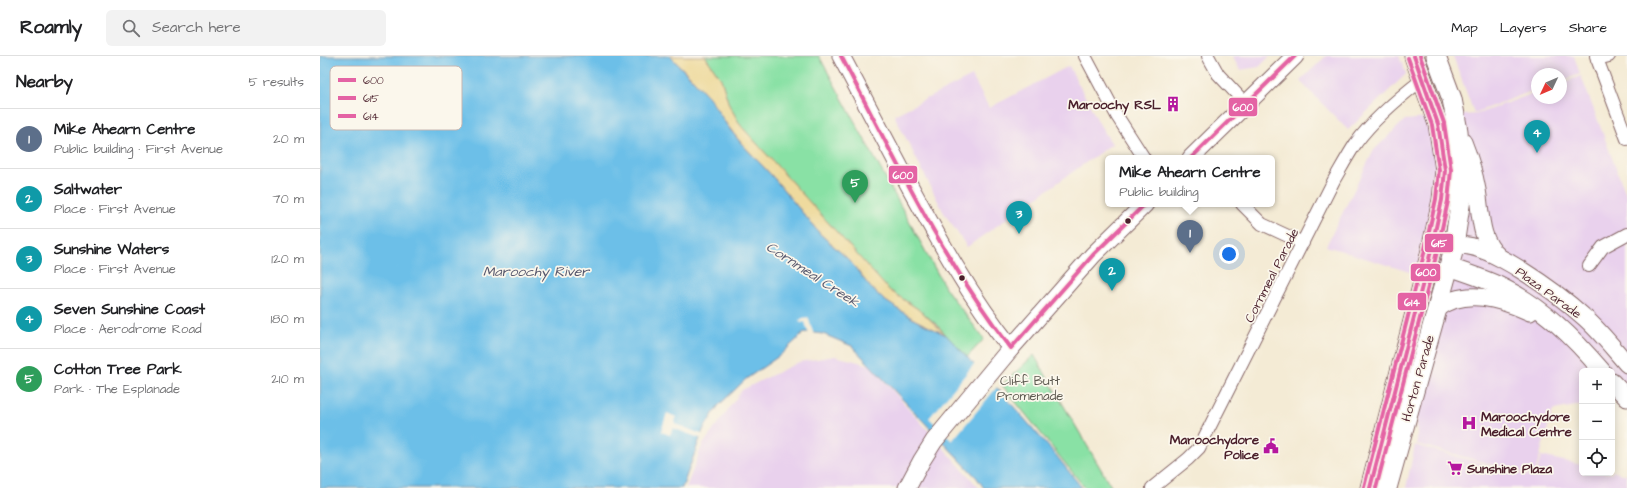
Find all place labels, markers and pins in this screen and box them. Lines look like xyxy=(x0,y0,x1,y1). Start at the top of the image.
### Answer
building icon: Maroochy RSL xyxy=(1164,95,1182,113)
place label: Maroochy RSL xyxy=(1068,96,1162,115)
pin: 4 xyxy=(1524,120,1550,153)
pin: 5 xyxy=(842,170,868,203)
pin: 3 xyxy=(1006,201,1032,234)
unlabelled marker xyxy=(1123,216,1133,226)
pin: 1 xyxy=(1177,220,1203,253)
pin: 2 xyxy=(1099,258,1125,291)
unlabelled marker xyxy=(957,273,967,283)
place label: Maroochydore Medical Centre xyxy=(1481,408,1572,441)
hospital icon: Maroochydore Medical Centre xyxy=(1460,414,1478,432)
place label: Maroochydore Police xyxy=(1170,431,1259,464)
public building icon: Maroochydore Police xyxy=(1262,437,1280,455)
supermarket icon: Sunshine Plaza xyxy=(1446,459,1464,477)
place label: Sunshine Plaza xyxy=(1466,460,1553,478)

